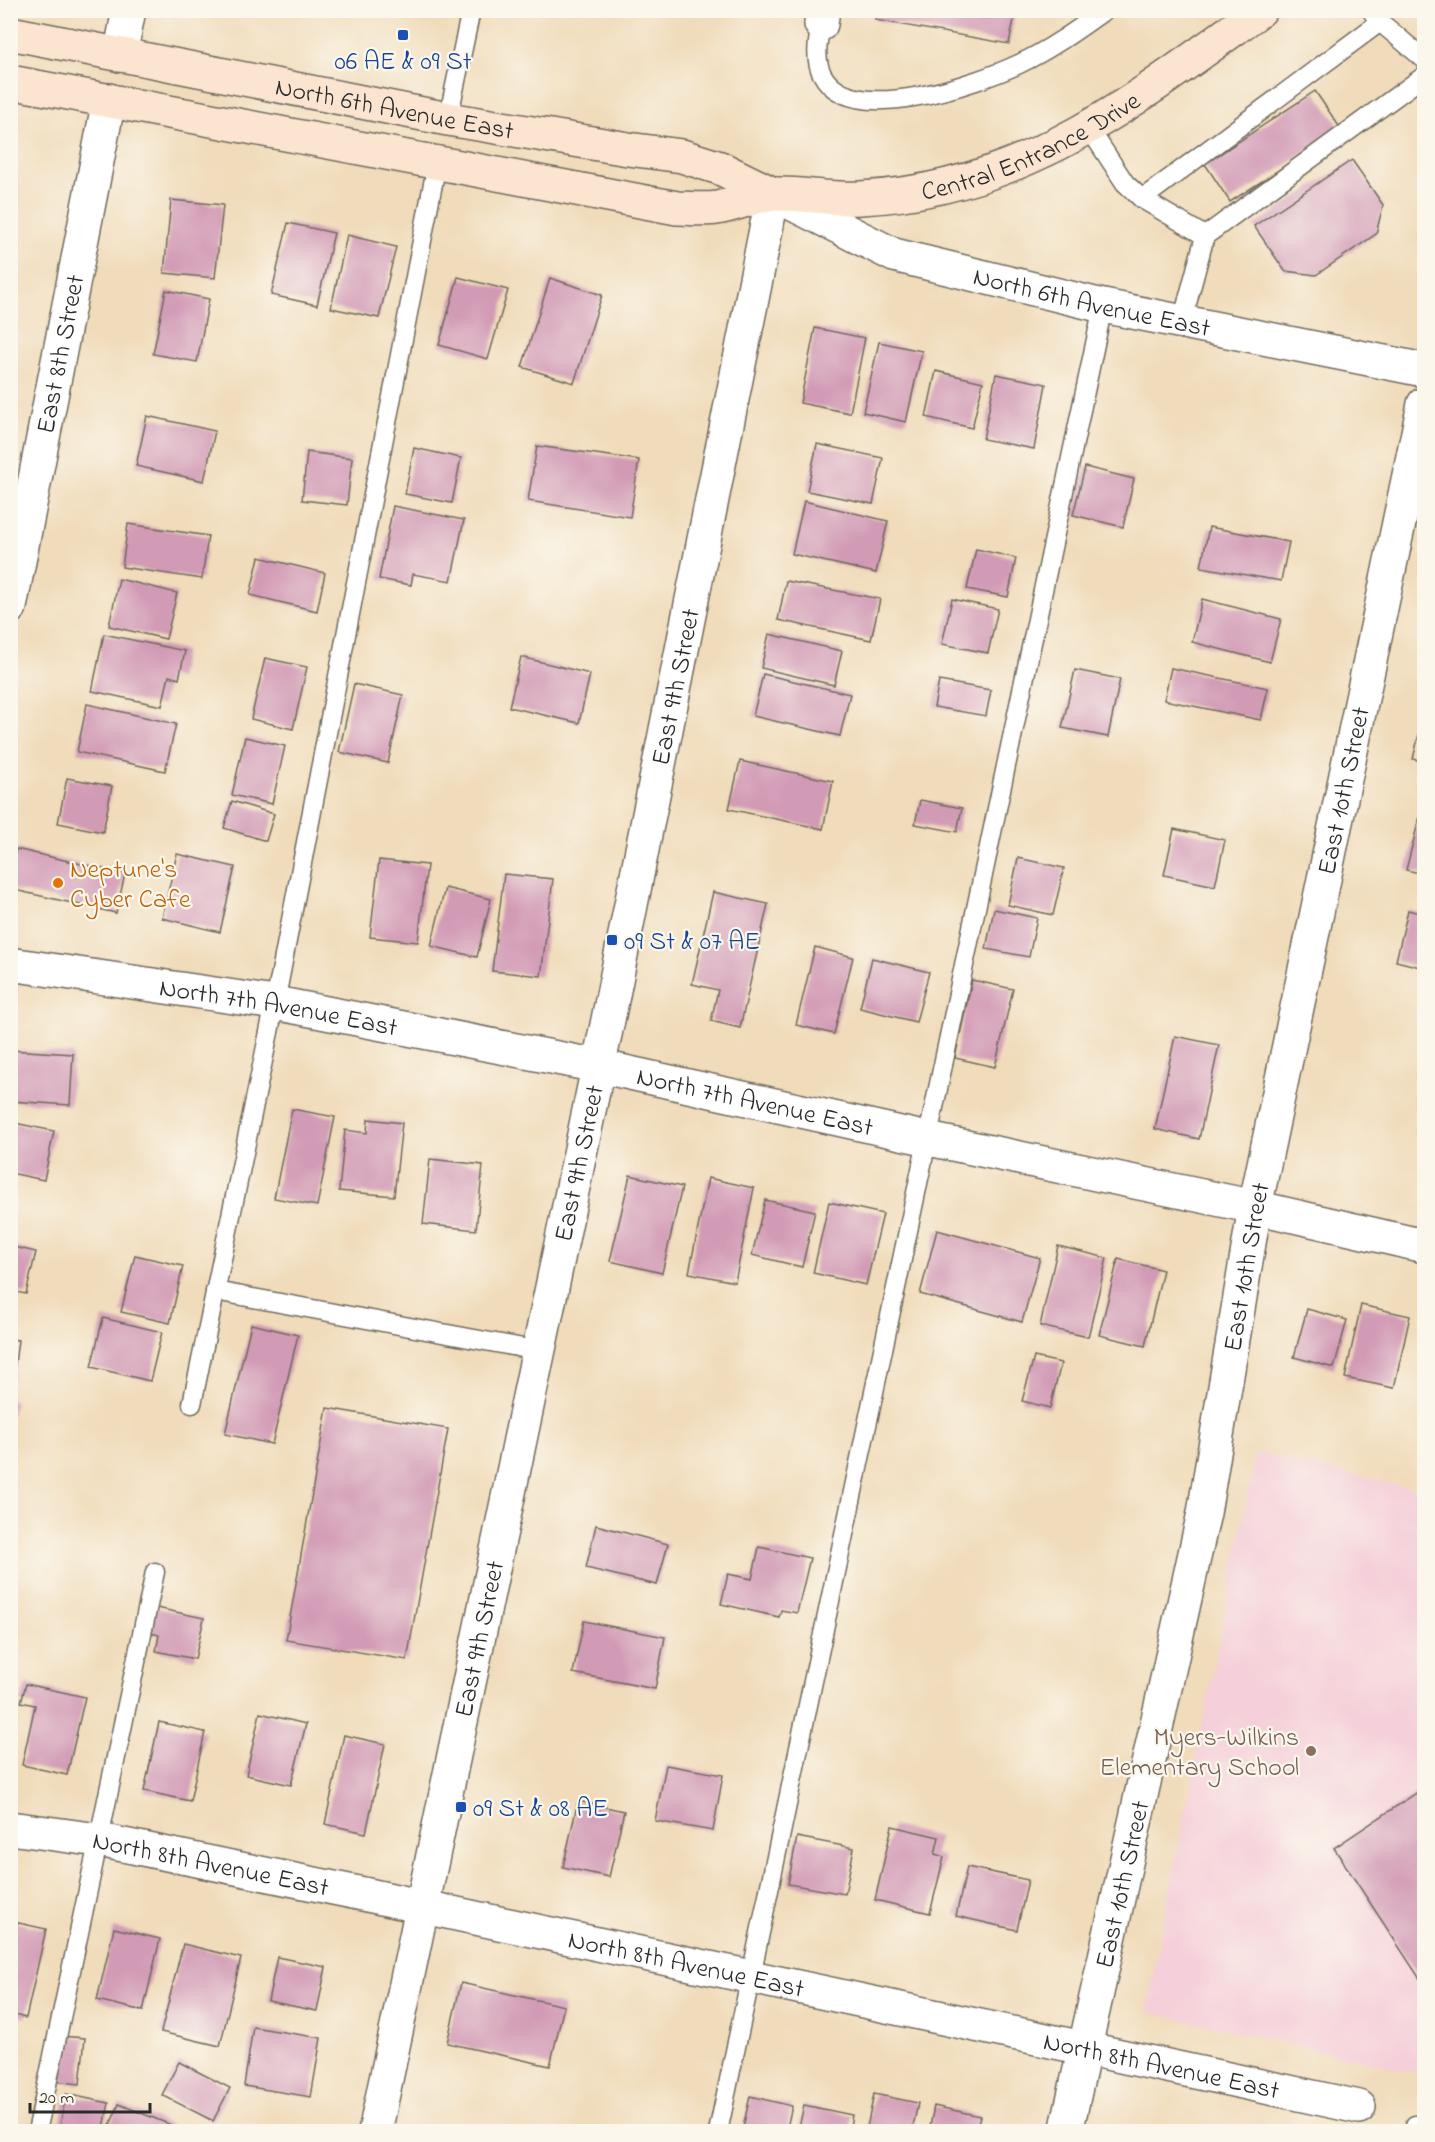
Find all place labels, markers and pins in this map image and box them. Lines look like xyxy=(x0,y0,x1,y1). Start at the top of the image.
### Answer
marker: 06 AE & 09 St xyxy=(396,28,410,42)
place label: 06 AE & 09 St xyxy=(335,44,472,82)
place label: Neptune's Cyber Cafe xyxy=(70,852,191,920)
marker: Neptune's Cyber Cafe xyxy=(51,876,65,890)
place label: 09 St & 07 AE xyxy=(624,924,760,962)
marker: 09 St & 07 AE xyxy=(605,933,619,947)
place label: Myers-Wilkins Elementary School xyxy=(1100,1720,1299,1788)
marker: Myers-Wilkins Elementary School xyxy=(1304,1744,1318,1758)
place label: 09 St & 08 AE xyxy=(473,1791,608,1829)
marker: 09 St & 08 AE xyxy=(454,1800,468,1814)

